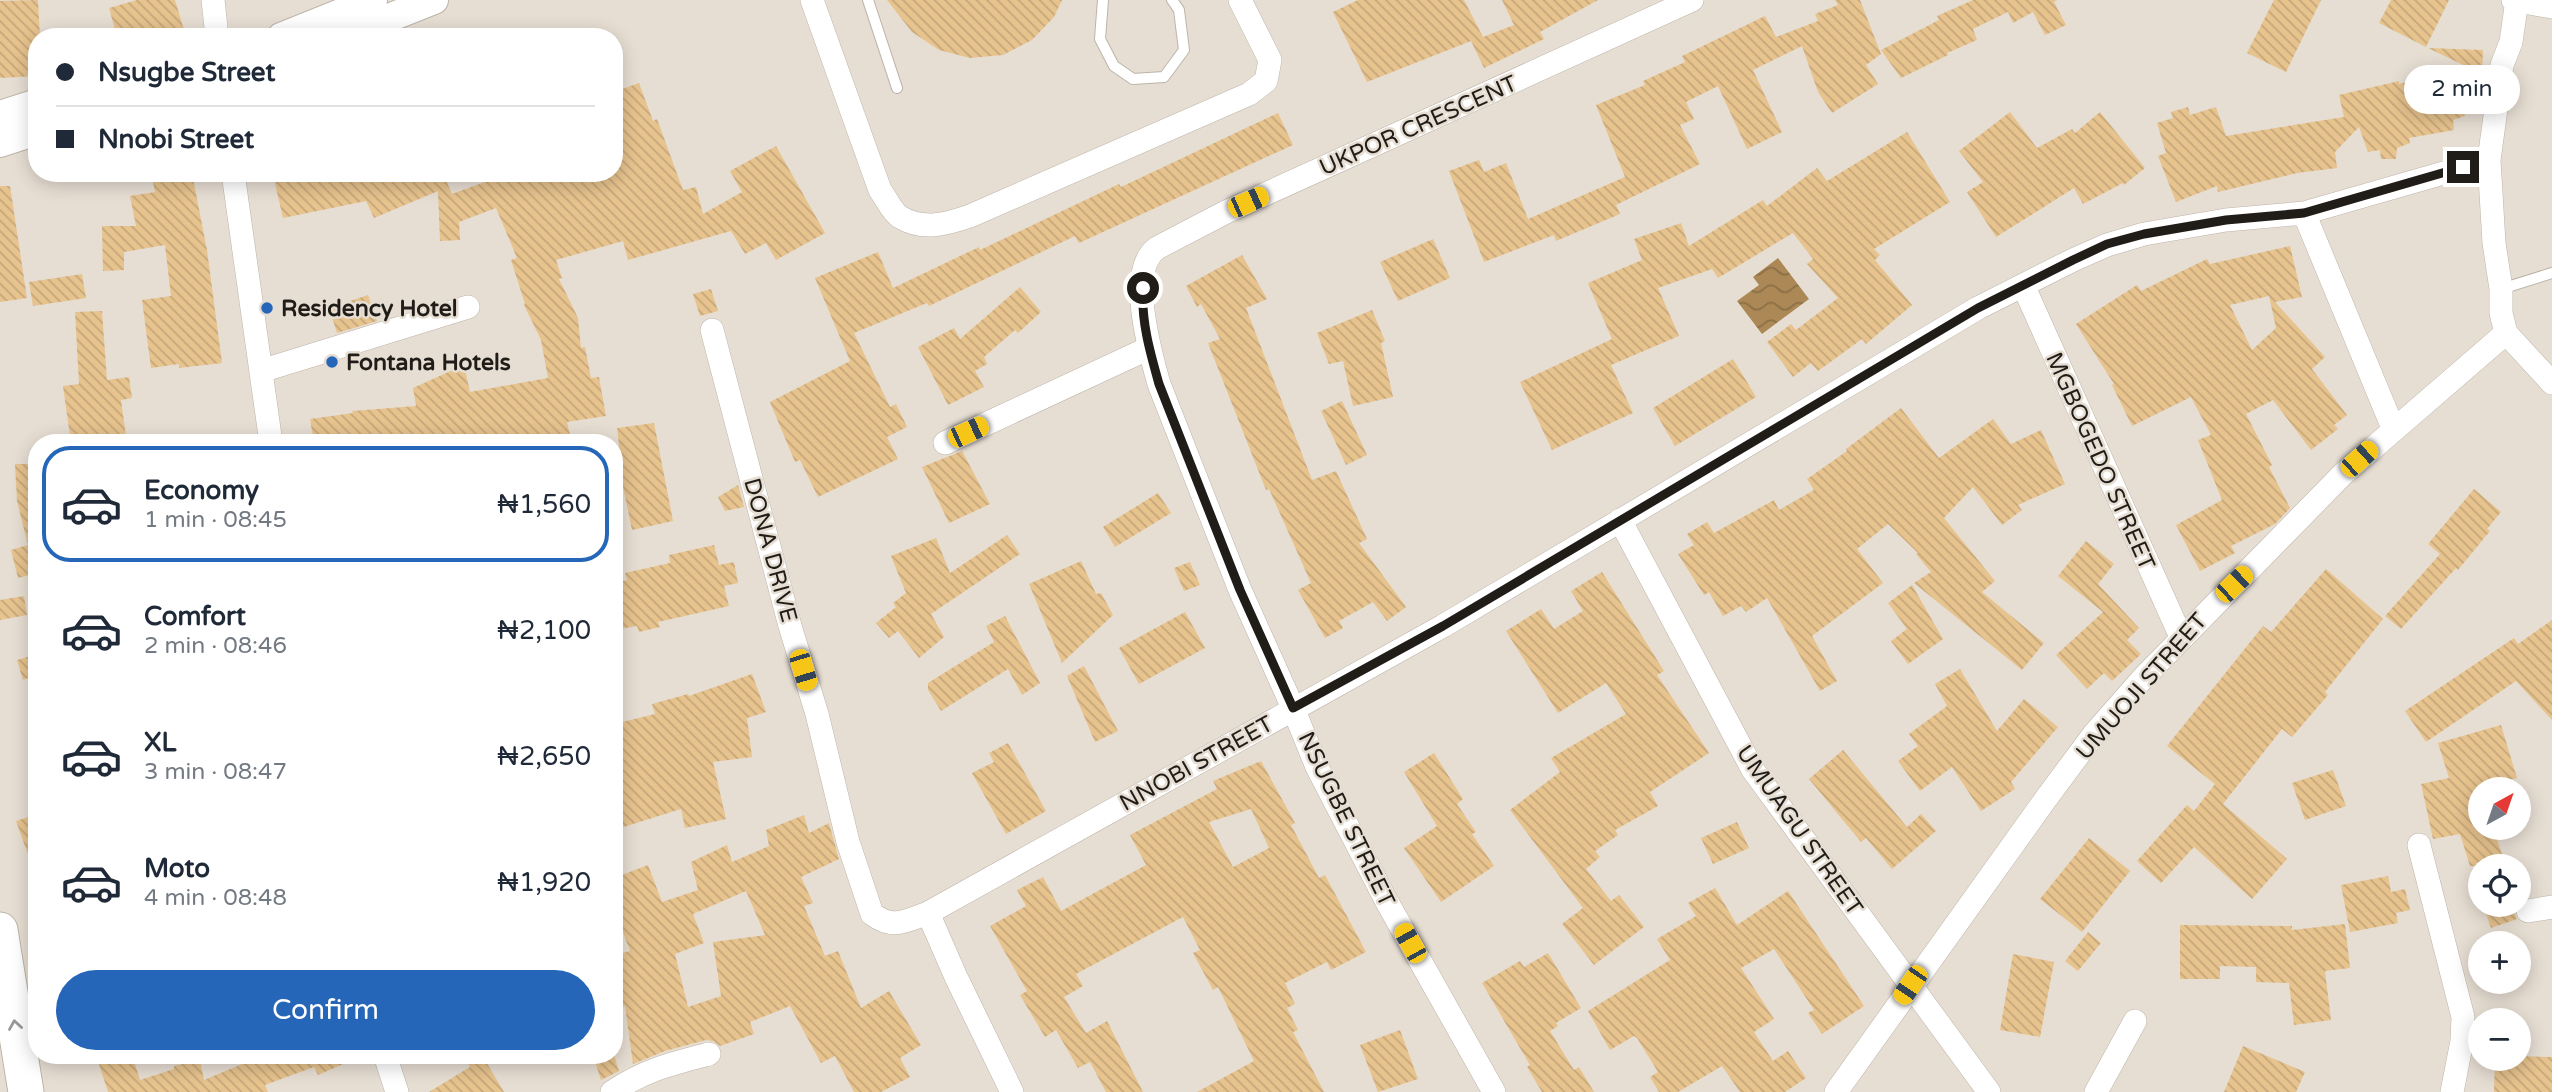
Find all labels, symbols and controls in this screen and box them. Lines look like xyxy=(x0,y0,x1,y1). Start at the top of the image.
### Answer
text: Nsugbe Street xyxy=(98,57,276,88)
callout: 2 min xyxy=(2405,66,2521,114)
street label: UKPOR CRESCENT xyxy=(1315,70,1522,182)
text: 2 min xyxy=(2431,75,2493,103)
text: Nnobi Street xyxy=(98,124,254,155)
route end xyxy=(2447,151,2479,183)
car xyxy=(1225,184,1272,220)
route start xyxy=(1127,272,1159,304)
place label: Residency Hotel xyxy=(281,295,458,323)
marker: Residency Hotel xyxy=(259,300,275,316)
street label: MGBOGEDO STREET xyxy=(2039,348,2161,575)
place label: Fontana Hotels xyxy=(346,349,511,377)
marker: Fontana Hotels xyxy=(324,354,340,370)
car xyxy=(945,414,992,450)
car xyxy=(2337,437,2382,481)
icon: car xyxy=(60,473,123,536)
text: Economy xyxy=(144,475,259,506)
street label: DONA DRIVE xyxy=(737,475,803,626)
text: ₦1,560 xyxy=(497,489,591,520)
text: 1 min · 08:45 xyxy=(144,506,287,534)
car xyxy=(2212,562,2257,606)
icon: car xyxy=(60,599,123,662)
text: Comfort xyxy=(144,601,246,632)
street label: UMUOJI STREET xyxy=(2070,607,2213,766)
text: ₦2,100 xyxy=(497,615,591,646)
text: 2 min · 08:46 xyxy=(144,632,287,660)
car xyxy=(787,647,820,693)
street label: NNOBI STREET xyxy=(1115,710,1278,818)
icon: car xyxy=(60,725,123,788)
text: XL xyxy=(144,727,176,758)
street label: NSUGBE STREET xyxy=(1292,727,1401,911)
street label: UMUAGU STREET xyxy=(1730,740,1868,921)
text: ₦2,650 xyxy=(497,741,591,772)
text: 3 min · 08:47 xyxy=(144,758,287,786)
north arrow xyxy=(2468,777,2530,840)
map controls xyxy=(2468,777,2531,1071)
icon: car xyxy=(60,851,123,914)
text: Moto xyxy=(144,853,210,884)
button: locate xyxy=(2468,854,2531,917)
text: ₦1,920 xyxy=(497,867,591,898)
text: 4 min · 08:48 xyxy=(144,884,287,912)
car xyxy=(1391,920,1430,966)
button: + xyxy=(2468,931,2531,994)
car xyxy=(1890,962,1931,1008)
button: Confirm xyxy=(56,970,595,1050)
button: − xyxy=(2468,1008,2531,1071)
one-way arrow xyxy=(8,1019,23,1031)

